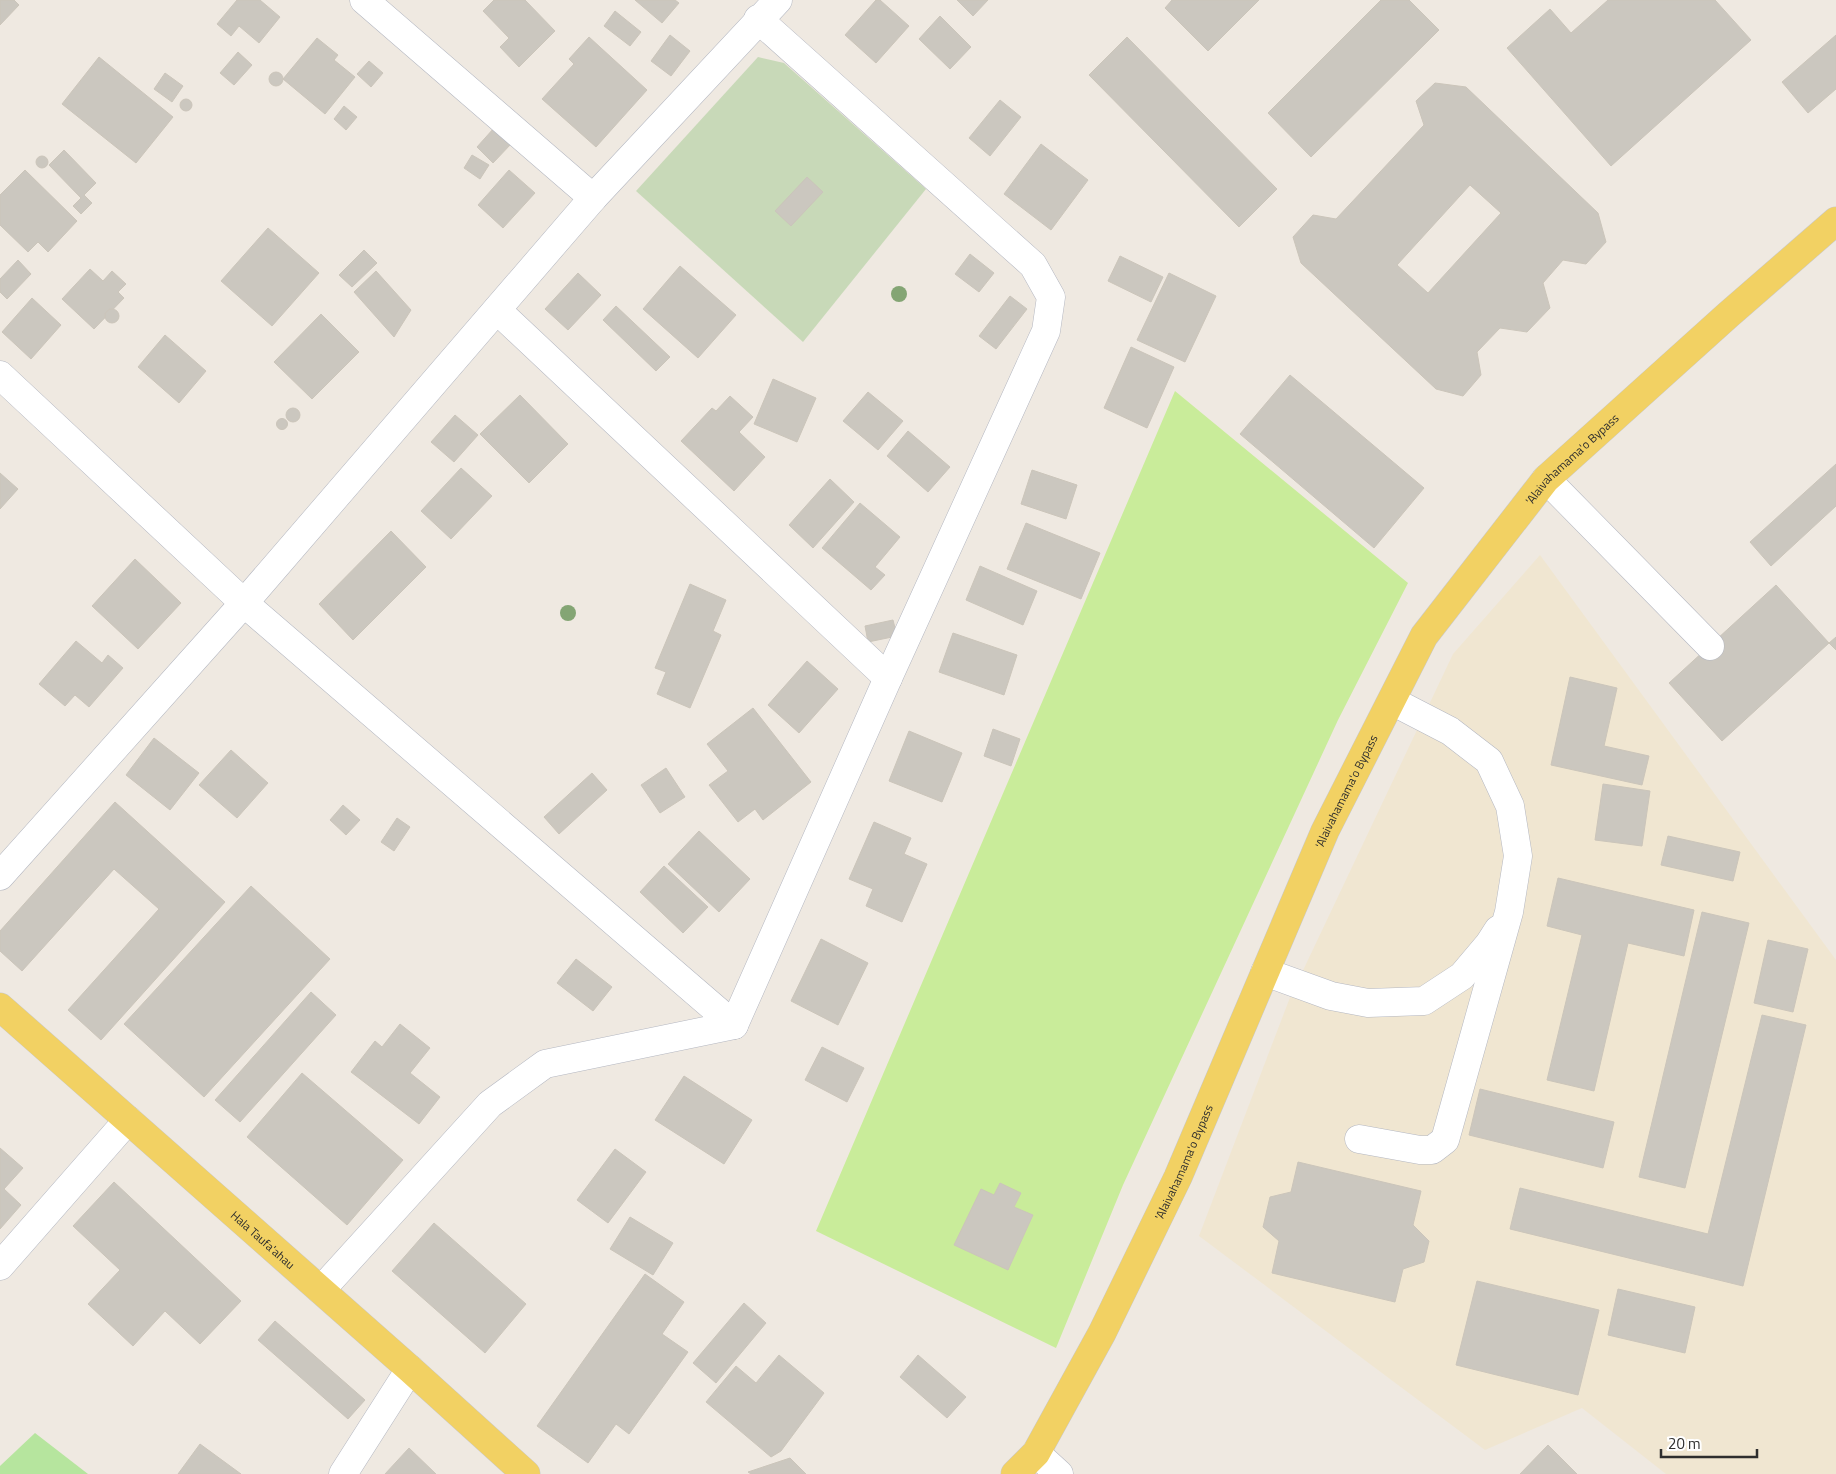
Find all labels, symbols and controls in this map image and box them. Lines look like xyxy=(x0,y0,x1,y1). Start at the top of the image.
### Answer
street label: 'Alaivahamama'o Bypass xyxy=(1520,408,1623,509)
street label: 'Alaivahamama'o Bypass xyxy=(1309,731,1382,851)
street label: 'Alaivahamama'o Bypass xyxy=(1149,1101,1217,1223)
street label: Hala Taufa'ahau xyxy=(227,1206,300,1273)
scale bar xyxy=(1661,1426,1757,1458)
text: 20 m xyxy=(1668,1432,1701,1455)

